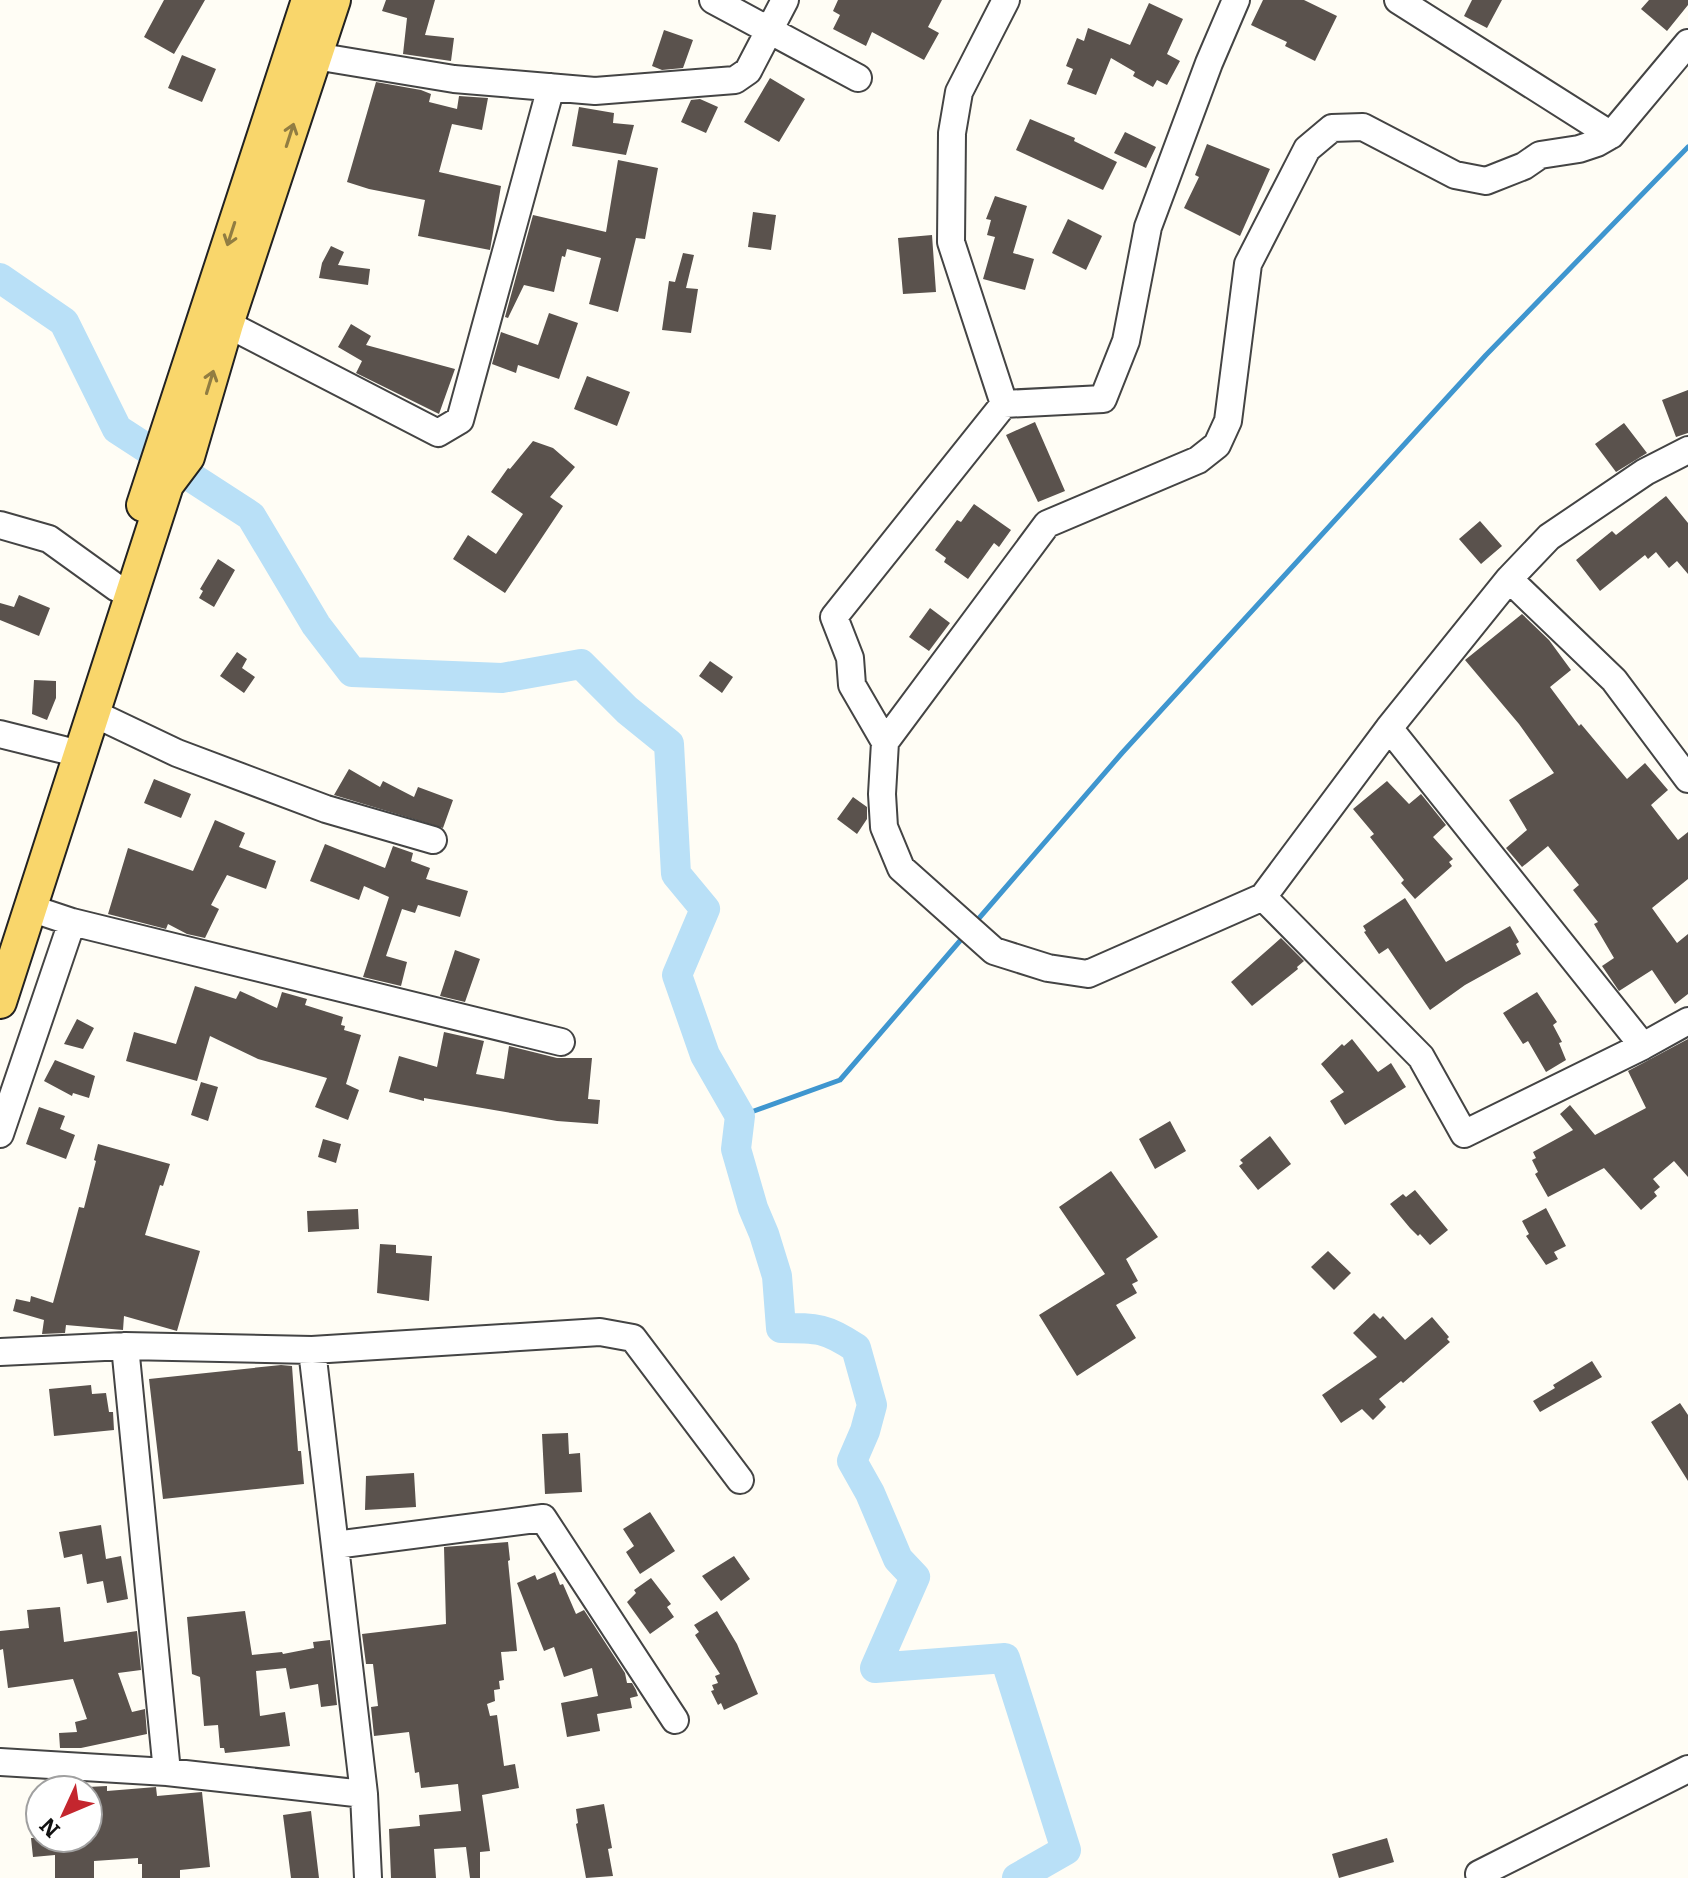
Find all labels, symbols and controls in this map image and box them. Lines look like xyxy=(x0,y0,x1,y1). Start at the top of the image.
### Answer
one-way arrow xyxy=(283,123,298,148)
one-way arrow xyxy=(223,221,238,246)
one-way arrow xyxy=(203,370,218,396)
north arrow xyxy=(24,1774,104,1854)
text: N xyxy=(34,1812,66,1843)

